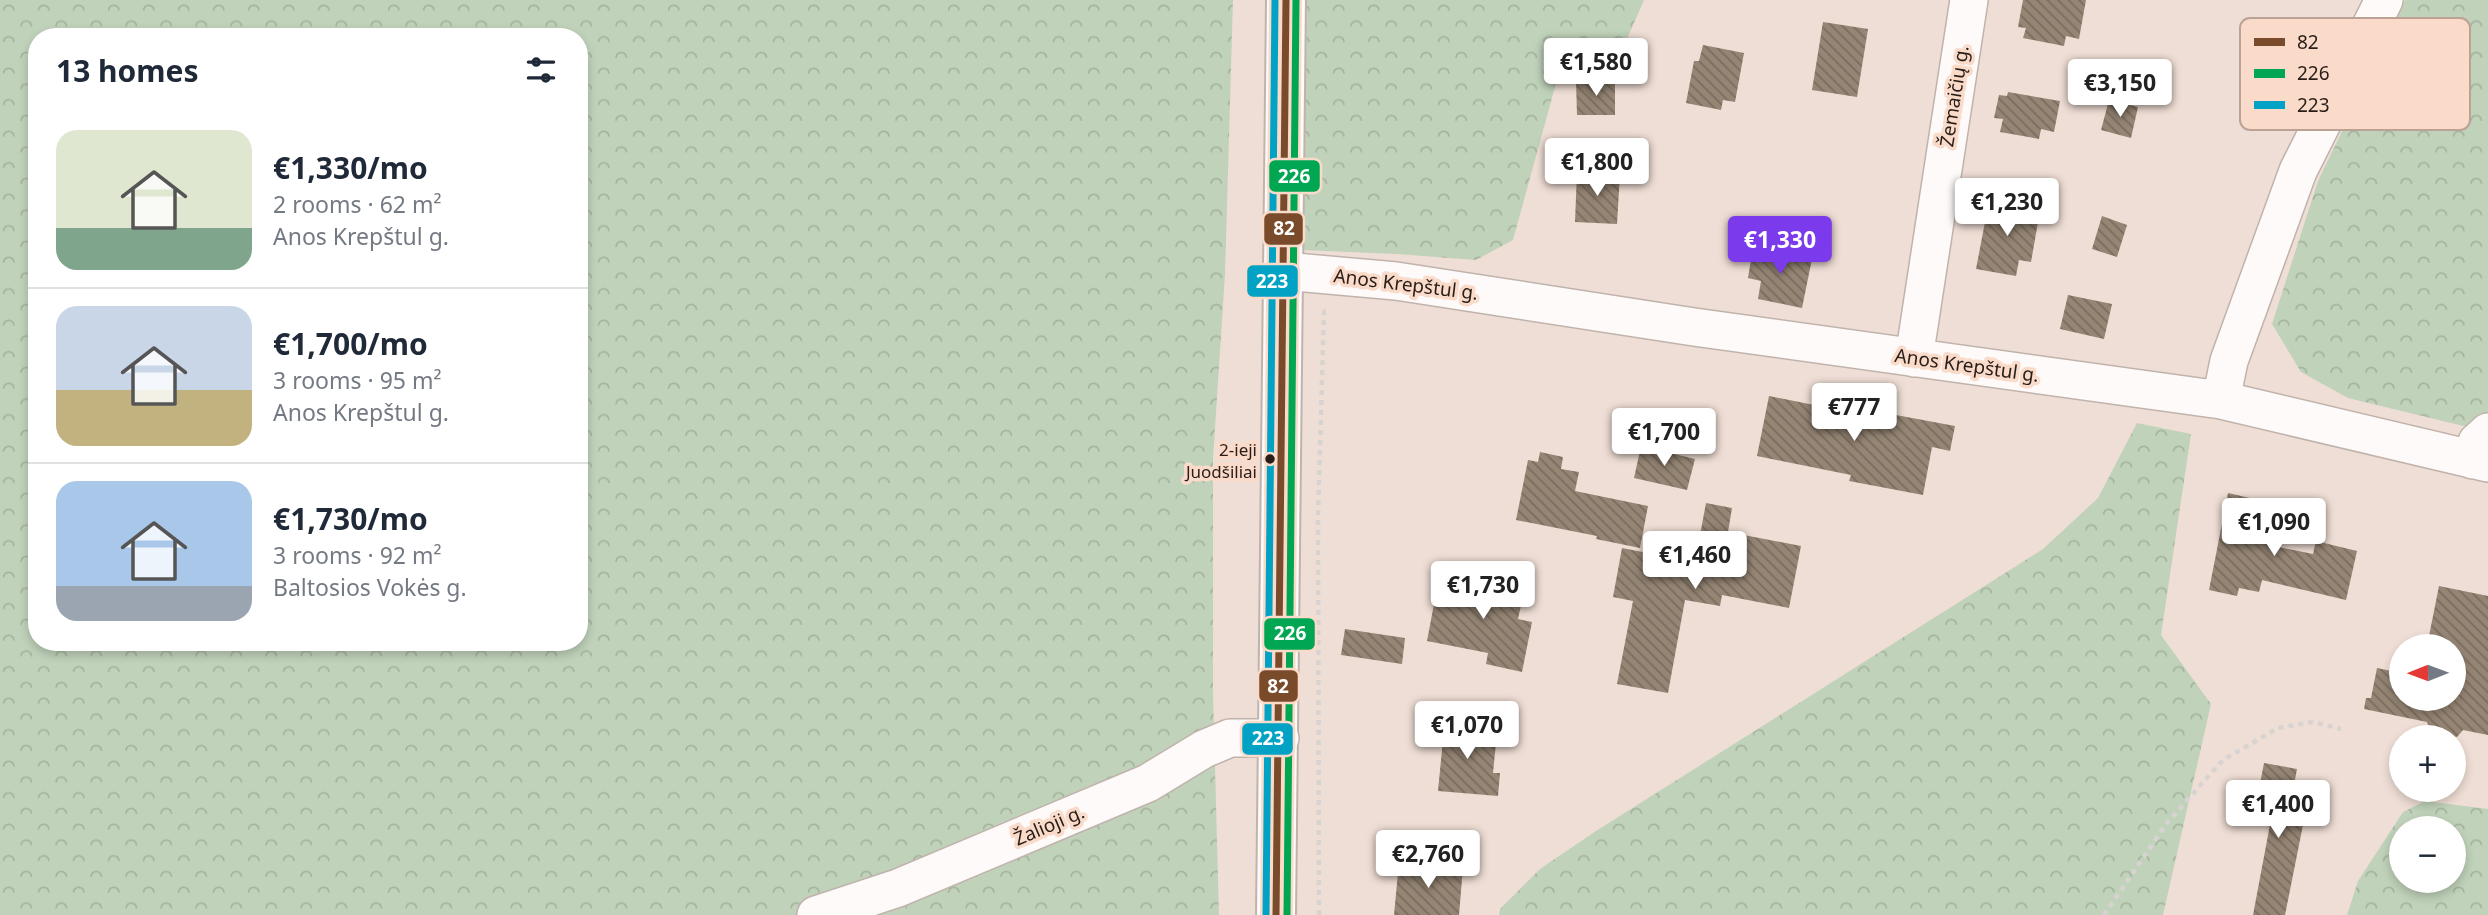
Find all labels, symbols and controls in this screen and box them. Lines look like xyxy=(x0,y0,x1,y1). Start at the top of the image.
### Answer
legend xyxy=(2240,18,2470,130)
text: 82 xyxy=(2297,29,2319,55)
pin: €1,580 xyxy=(1539,38,1653,98)
street label: Žemaičių g. xyxy=(1933,43,1975,149)
text: €1,580 xyxy=(1560,45,1632,77)
text: 13 homes xyxy=(56,50,199,91)
icon: filters xyxy=(522,51,560,89)
pin: €3,150 xyxy=(2063,60,2177,119)
text: 226 xyxy=(2297,60,2330,86)
text: €3,150 xyxy=(2084,66,2156,98)
text: 223 xyxy=(2297,92,2330,118)
pin: €1,800 xyxy=(1540,138,1654,198)
text: €1,800 xyxy=(1561,145,1633,177)
text: €1,330/mo xyxy=(273,147,428,188)
icon: home xyxy=(112,158,196,242)
line badge: 226 xyxy=(1268,159,1321,193)
text: 226 xyxy=(1278,163,1310,189)
pin: €1,230 xyxy=(1950,178,2064,238)
text: €1,230 xyxy=(1971,185,2043,217)
text: 2 rooms · 62 m² xyxy=(273,188,442,220)
line badge: 82 xyxy=(1263,212,1304,246)
text: 82 xyxy=(1273,215,1295,241)
pin: €1,330 xyxy=(1723,216,1837,276)
text: Anos Krepštul g. xyxy=(273,220,449,252)
text: €1,330 xyxy=(1744,223,1816,255)
street label: Anos Krepštul g. xyxy=(1332,262,1480,306)
line badge: 223 xyxy=(1246,264,1299,298)
text: 223 xyxy=(1256,268,1288,294)
text: €1,700/mo xyxy=(273,323,428,364)
icon: home xyxy=(112,334,196,418)
street label: Anos Krepštul g. xyxy=(1893,342,2041,388)
text: 3 rooms · 95 m² xyxy=(273,364,442,396)
pin: €777 xyxy=(1813,384,1895,443)
text: €777 xyxy=(1828,390,1880,422)
text: Anos Krepštul g. xyxy=(273,396,449,428)
pin: €1,700 xyxy=(1607,408,1721,468)
text: €1,700 xyxy=(1628,415,1700,447)
place label: 2-ieji Juodšiliai xyxy=(1184,438,1257,483)
marker: 2-ieji Juodšiliai xyxy=(1263,452,1277,466)
text: €1,730/mo xyxy=(273,498,428,539)
pin: €1,090 xyxy=(2217,498,2331,558)
text: €1,090 xyxy=(2238,505,2310,537)
icon: home xyxy=(112,509,196,593)
pin: €1,460 xyxy=(1638,532,1752,591)
text: €1,460 xyxy=(1659,538,1731,570)
text: 3 rooms · 92 m² xyxy=(273,539,442,571)
pin: €1,730 xyxy=(1426,562,1540,621)
text: €1,730 xyxy=(1447,568,1519,600)
text: Baltosios Vokės g. xyxy=(273,571,467,603)
line badge: 226 xyxy=(1263,617,1316,651)
text: 226 xyxy=(1274,620,1306,646)
north arrow xyxy=(2389,634,2466,710)
map controls xyxy=(2389,634,2466,893)
line badge: 82 xyxy=(1258,669,1299,703)
text: 82 xyxy=(1267,673,1289,699)
pin: €1,070 xyxy=(1410,702,1524,761)
text: €1,070 xyxy=(1431,708,1503,740)
line badge: 223 xyxy=(1241,722,1294,756)
text: 223 xyxy=(1252,725,1284,751)
button: + xyxy=(2389,725,2466,802)
pin: €1,400 xyxy=(2221,780,2335,840)
text: €1,400 xyxy=(2242,787,2314,819)
street label: Žalioji g. xyxy=(1010,799,1088,851)
button: − xyxy=(2389,816,2466,893)
pin: €2,760 xyxy=(1371,830,1485,890)
text: €2,760 xyxy=(1392,837,1464,869)

